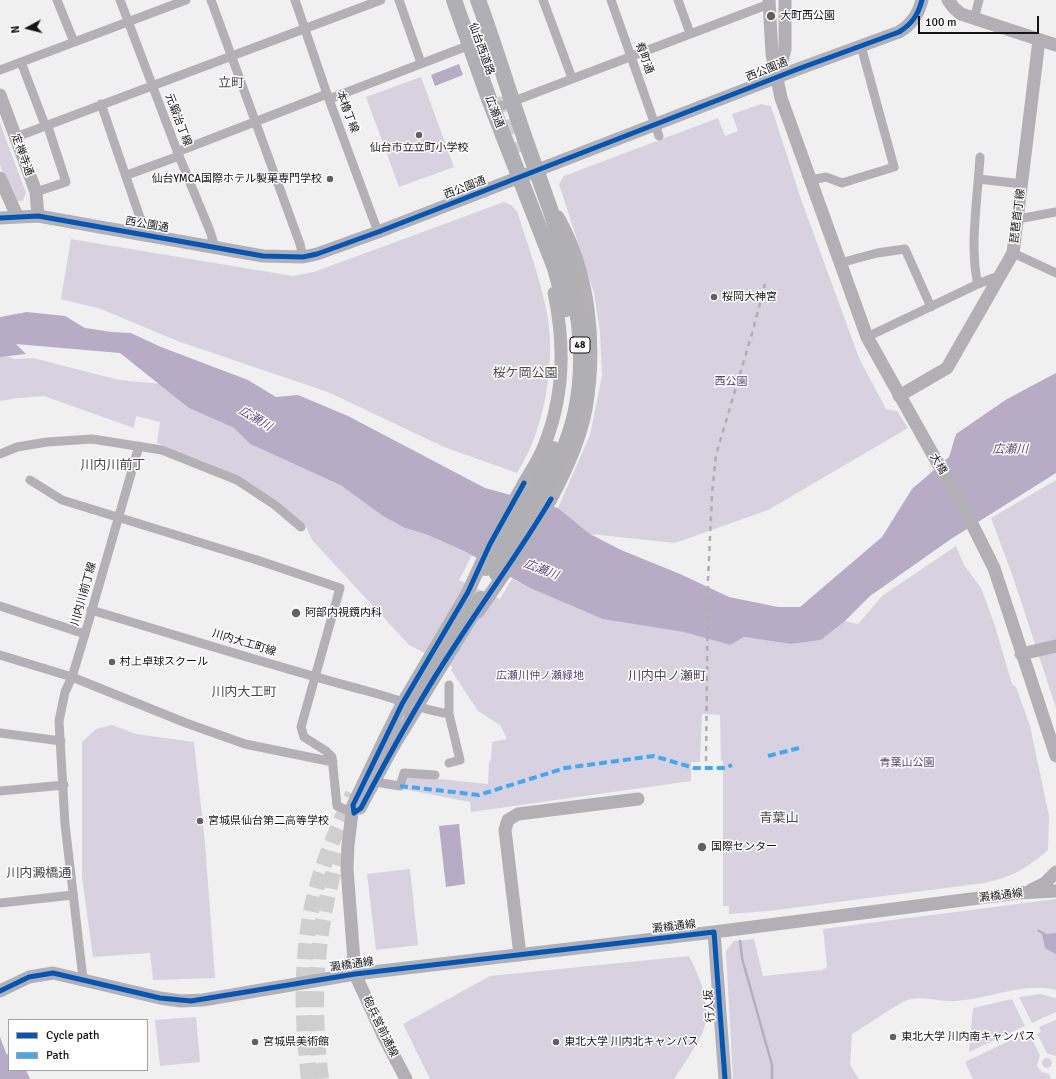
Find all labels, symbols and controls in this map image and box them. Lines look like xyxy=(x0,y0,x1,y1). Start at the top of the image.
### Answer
north arrow xyxy=(8,8,48,48)
scale bar xyxy=(920,8,1041,34)
place label: 大町西公園 xyxy=(780,9,835,23)
marker: 大町西公園 xyxy=(765,10,777,22)
text: 100 m xyxy=(925,15,957,30)
street label: 仙台西道路 xyxy=(465,21,497,77)
text: N xyxy=(9,25,23,34)
street label: 肴町通 xyxy=(632,40,656,76)
street label: 西公園通 xyxy=(744,56,790,84)
district label: 立町 xyxy=(218,76,244,92)
street label: 本櫓丁線 xyxy=(333,89,361,135)
street label: 元鍛治丁線 xyxy=(162,92,194,148)
street label: 広瀬通 xyxy=(482,94,506,130)
marker: 仙台市立立町小学校 xyxy=(414,130,424,140)
street label: 定禅寺通 xyxy=(8,132,36,178)
place label: 仙台市立立町小学校 xyxy=(370,141,468,155)
place label: 仙台YMCA国際ホテル製菓専門学校 xyxy=(152,172,322,186)
marker: 仙台YMCA国際ホテル製菓専門学校 xyxy=(325,174,335,184)
street label: 西公園通 xyxy=(442,174,488,202)
street label: 琵琶首丁線 xyxy=(1008,188,1028,244)
street label: 西公園通 xyxy=(124,215,170,235)
place label: 桜岡大神宮 xyxy=(722,290,777,304)
marker: 桜岡大神宮 xyxy=(709,292,719,302)
road number: 48 xyxy=(570,337,590,353)
district label: 桜ケ岡公園 xyxy=(493,366,557,382)
park label: 西公園 xyxy=(715,375,747,389)
water label: 広瀬川 xyxy=(236,404,274,434)
water label: 広瀬川 xyxy=(992,443,1028,457)
street label: 大橋 xyxy=(927,451,949,477)
district label: 川内川前丁 xyxy=(81,458,145,474)
water label: 広瀬川 xyxy=(522,557,560,583)
street label: 川内川前丁線 xyxy=(69,560,99,628)
place label: 阿部内視鏡内科 xyxy=(305,606,382,620)
marker: 阿部内視鏡内科 xyxy=(290,607,302,619)
street label: 川内大工町線 xyxy=(211,627,277,659)
place label: 村上卓球スクール xyxy=(120,655,208,669)
marker: 村上卓球スクール xyxy=(107,657,117,667)
park label: 広瀬川仲ノ瀬緑地 xyxy=(496,669,584,683)
district label: 川内中ノ瀬町 xyxy=(628,669,706,685)
district label: 川内大工町 xyxy=(212,685,276,701)
park label: 青葉山公園 xyxy=(880,756,934,770)
district label: 青葉山 xyxy=(760,811,798,827)
place label: 宮城県仙台第二高等学校 xyxy=(208,814,329,828)
marker: 宮城県仙台第二高等学校 xyxy=(195,816,205,826)
place label: 国際センター xyxy=(711,840,777,854)
marker: 国際センター xyxy=(696,841,708,853)
district label: 川内澱橋通 xyxy=(7,866,71,882)
street label: 澱橋通線 xyxy=(978,887,1024,905)
street label: 澱橋通線 xyxy=(651,918,697,936)
street label: 澱橋通線 xyxy=(329,955,375,975)
street label: 行人坂 xyxy=(702,989,718,1023)
street label: 砲兵営前通線 xyxy=(360,994,400,1060)
legend xyxy=(8,1019,148,1071)
text: Cycle path xyxy=(46,1028,99,1043)
place label: 東北大学 川内南キャンパス xyxy=(901,1030,1035,1044)
marker: 東北大学 川内南キャンパス xyxy=(888,1032,898,1042)
place label: 宮城県美術館 xyxy=(263,1035,329,1049)
place label: 東北大学 川内北キャンパス xyxy=(564,1035,698,1049)
marker: 宮城県美術館 xyxy=(250,1037,260,1047)
marker: 東北大学 川内北キャンパス xyxy=(551,1037,561,1047)
text: Path xyxy=(46,1048,69,1063)

